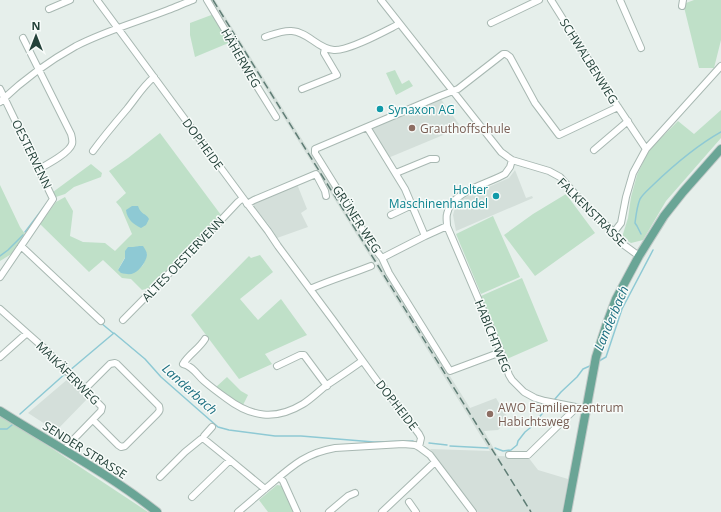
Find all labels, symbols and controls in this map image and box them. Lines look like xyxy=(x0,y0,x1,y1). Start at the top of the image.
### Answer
street label: SCHWALBENWEG xyxy=(556,15,622,107)
north arrow xyxy=(16,16,56,56)
text: N xyxy=(32,18,40,33)
street label: HÄHERWEG xyxy=(217,25,265,91)
place label: Synaxon AG xyxy=(388,101,455,118)
marker: Synaxon AG xyxy=(375,104,385,114)
street label: DOPHEIDE xyxy=(179,115,227,173)
street label: OESTERVENN xyxy=(8,116,56,192)
place label: Grauthoffschule xyxy=(420,120,511,137)
marker: Grauthoffschule xyxy=(407,123,417,133)
street label: FALKENSTRASSE xyxy=(554,174,630,250)
place label: Holter Maschinenhandel xyxy=(389,181,488,212)
street label: GRÜNER WEG xyxy=(329,182,385,256)
marker: Holter Maschinenhandel xyxy=(491,191,501,201)
street label: ALTES OESTERVENN xyxy=(138,213,228,305)
water label: Landerbach xyxy=(589,283,633,353)
street label: HABICHTWEG xyxy=(471,297,515,375)
street label: MAIKÄFERWEG xyxy=(32,337,104,409)
water label: Landerbach xyxy=(159,359,221,419)
street label: DOPHEIDE xyxy=(372,376,422,434)
place label: AWO Familienzentrum Habichtsweg xyxy=(498,399,624,430)
marker: AWO Familienzentrum Habichtsweg xyxy=(485,409,495,419)
street label: SENDER STRASSE xyxy=(40,417,130,483)

